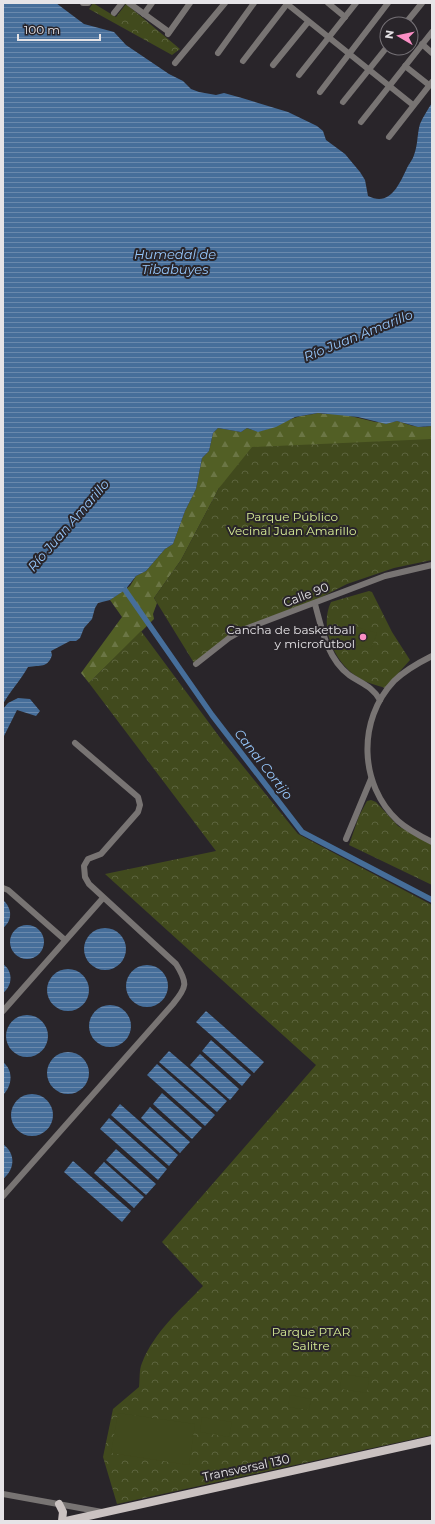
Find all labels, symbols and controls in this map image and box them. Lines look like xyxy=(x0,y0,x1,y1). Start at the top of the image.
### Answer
scale bar xyxy=(18,16,100,42)
north arrow xyxy=(379,16,419,56)
text: 100 m xyxy=(24,22,60,37)
text: N xyxy=(382,29,397,40)
water label: Humedal de Tibabuyes xyxy=(134,246,216,277)
water label: Río Juan Amarillo xyxy=(301,306,415,364)
water label: Río Juan Amarillo xyxy=(24,476,112,574)
park label: Parque Público Vecinal Juan Amarillo xyxy=(227,509,357,538)
street label: Calle 90 xyxy=(281,579,331,610)
place label: Cancha de basketball y microfutbol xyxy=(226,622,355,651)
marker: Cancha de basketball y microfutbol xyxy=(358,632,368,642)
water label: Canal Cortijo xyxy=(231,725,297,803)
park label: Parque PTAR Salitre xyxy=(272,1324,351,1353)
street label: Transversal 130 xyxy=(201,1451,291,1484)

